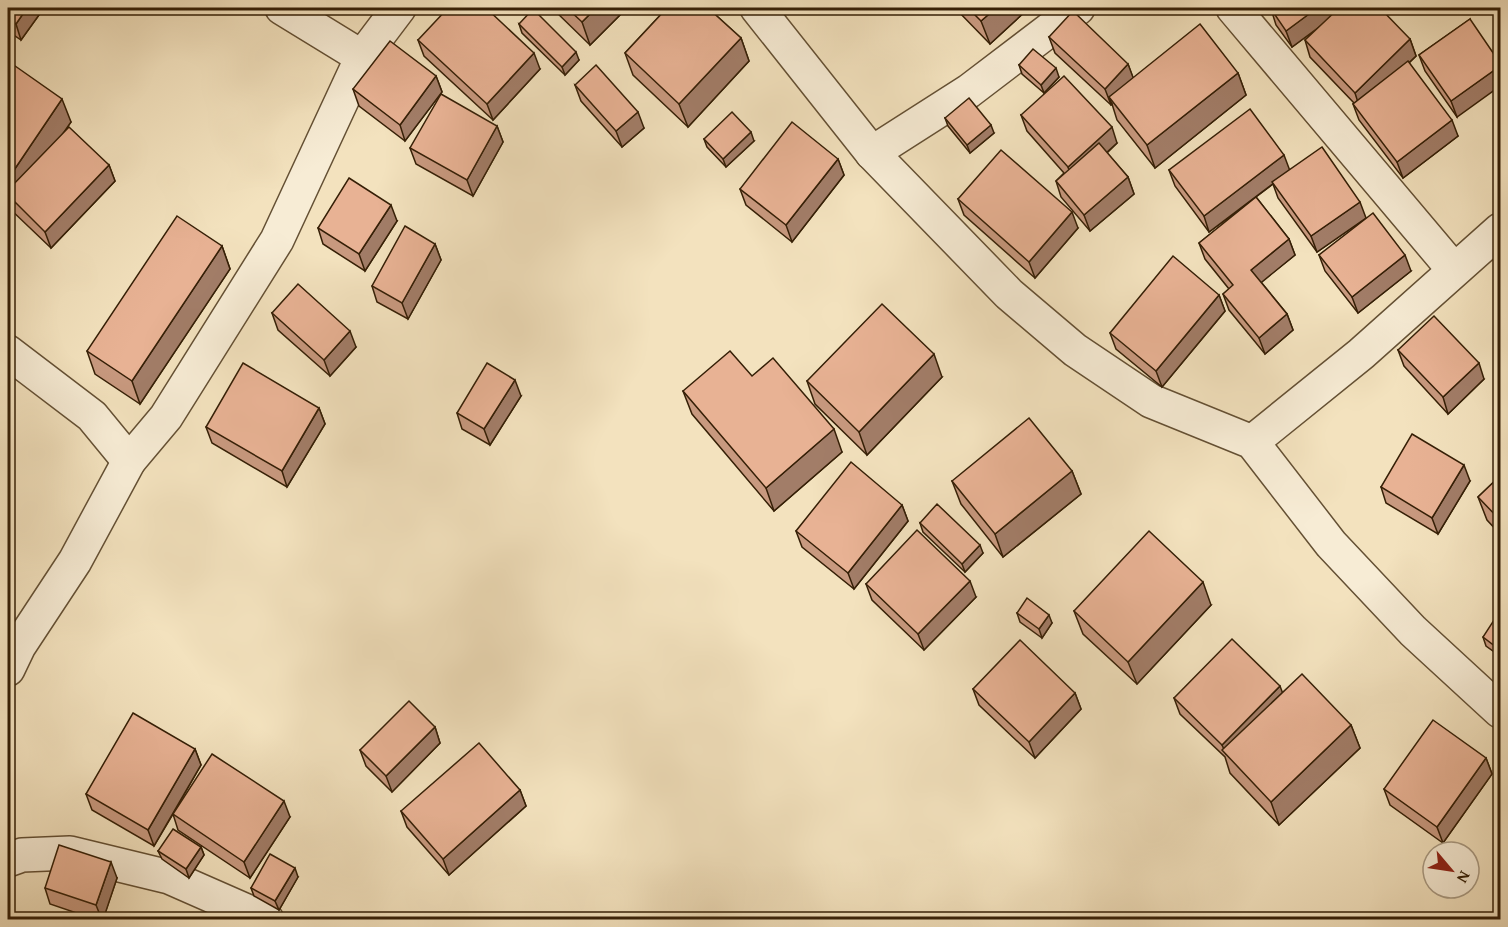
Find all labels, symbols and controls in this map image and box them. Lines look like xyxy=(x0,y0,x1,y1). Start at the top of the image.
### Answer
north arrow xyxy=(1421,840,1481,900)
text: N xyxy=(1451,867,1477,888)

